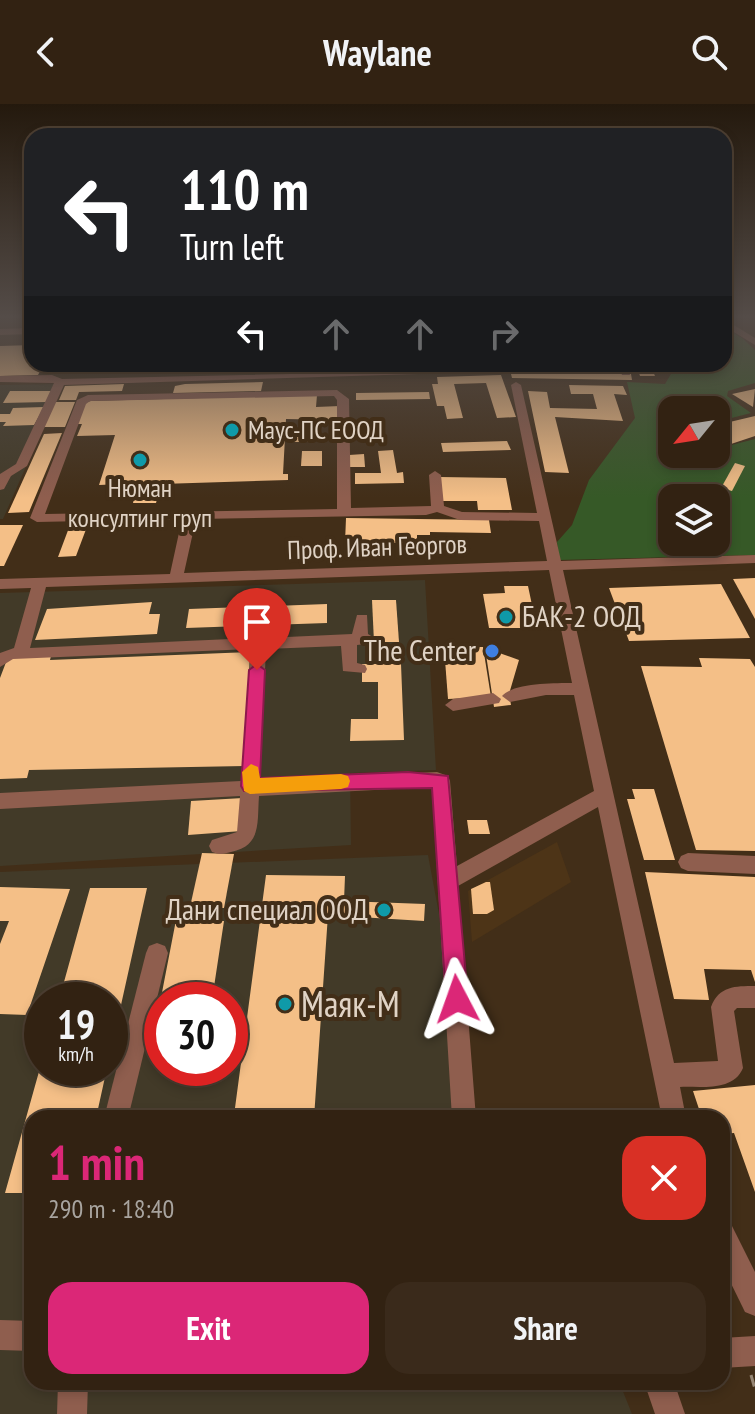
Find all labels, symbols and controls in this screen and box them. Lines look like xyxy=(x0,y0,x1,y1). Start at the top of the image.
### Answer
text: Waylane xyxy=(323,29,432,76)
icon: back xyxy=(24,30,68,74)
icon: search xyxy=(687,30,731,74)
text: 110 m xyxy=(180,153,309,225)
icon: left xyxy=(48,160,152,264)
text: Turn left xyxy=(180,223,284,270)
icon: left xyxy=(230,312,274,356)
icon: ahead xyxy=(314,312,358,356)
icon: ahead xyxy=(398,312,442,356)
icon: right xyxy=(482,312,526,356)
north arrow xyxy=(658,396,730,468)
map controls xyxy=(658,396,730,556)
place label: Маус-ПС ЕООД xyxy=(248,413,384,446)
marker: Маус-ПС ЕООД xyxy=(223,421,241,439)
marker: Нюман консултинг груп xyxy=(131,451,149,469)
place label: Нюман консултинг груп xyxy=(68,471,212,534)
button: layers xyxy=(658,484,730,556)
street label: Проф. Иван Георгов xyxy=(287,527,467,566)
pin xyxy=(223,588,291,670)
place label: БАК-2 ООД xyxy=(522,596,641,635)
icon: arrive xyxy=(235,600,279,644)
marker: БАК-2 ООД xyxy=(497,608,515,626)
place label: The Center xyxy=(364,630,477,669)
marker: The Center xyxy=(483,642,501,660)
place label: Дани специал ООД xyxy=(166,889,368,928)
marker: Дани специал ООД xyxy=(375,901,393,919)
position arrow xyxy=(415,957,499,1041)
place label: Маяк-М xyxy=(301,980,400,1027)
speed limit sign: 30 xyxy=(144,982,248,1086)
marker: Маяк-М xyxy=(276,995,294,1013)
text: 19 xyxy=(57,998,95,1050)
text: km/h xyxy=(58,1041,94,1067)
text: 1 min xyxy=(48,1131,145,1193)
button: close xyxy=(622,1136,706,1220)
text: 290 m · 18:40 xyxy=(48,1192,174,1225)
button: Exit xyxy=(48,1282,369,1374)
button: Share xyxy=(385,1282,706,1374)

